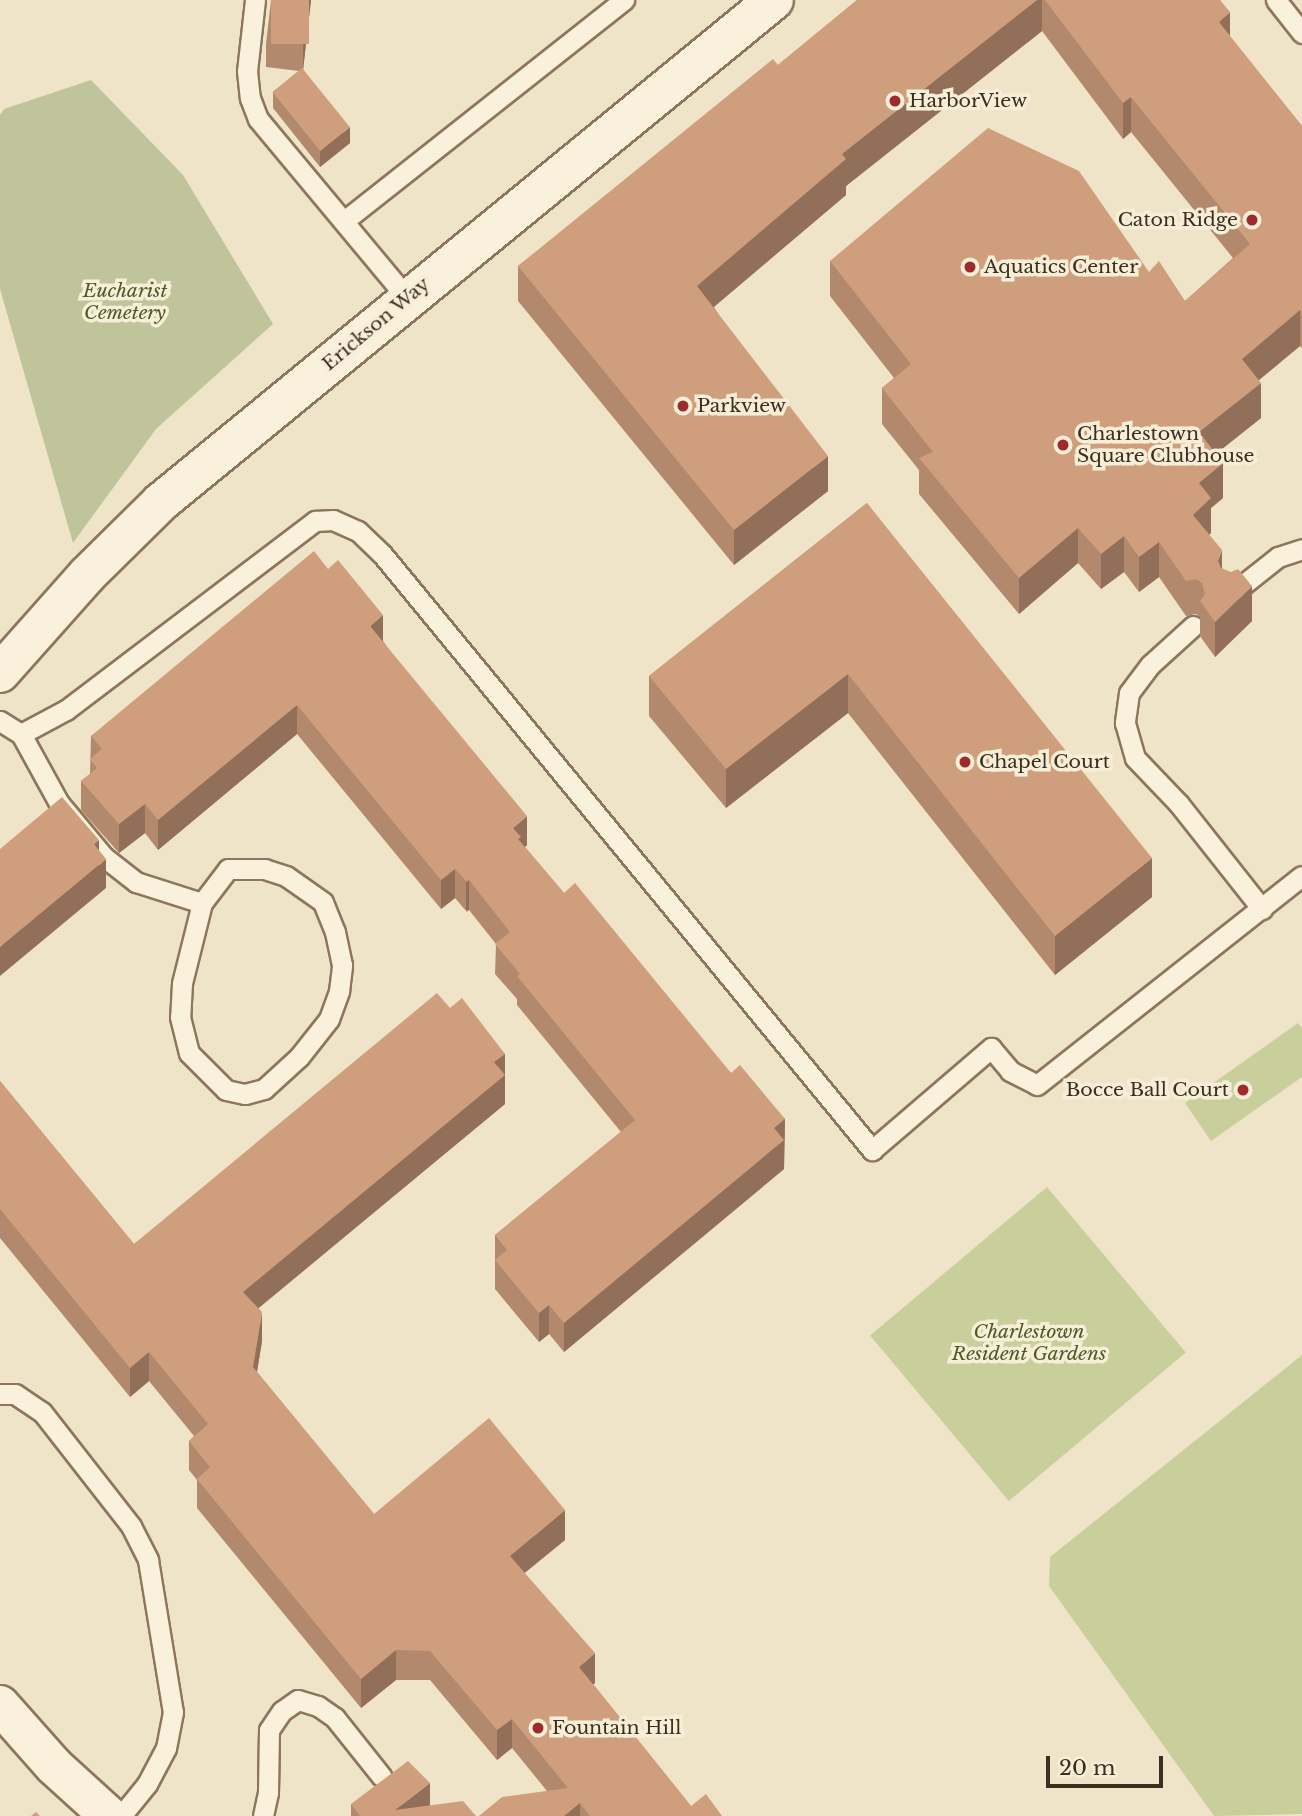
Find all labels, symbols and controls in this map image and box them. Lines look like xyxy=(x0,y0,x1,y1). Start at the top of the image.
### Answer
place label: HarborView xyxy=(909,90,1027,112)
marker: HarborView xyxy=(887,93,903,109)
place label: Caton Ridge xyxy=(1118,209,1238,231)
marker: Caton Ridge xyxy=(1244,212,1260,228)
place label: Aquatics Center xyxy=(984,256,1138,278)
marker: Aquatics Center xyxy=(962,259,978,275)
street label: Erickson Way xyxy=(317,272,435,376)
park label: Eucharist Cemetery xyxy=(83,280,167,324)
place label: Parkview xyxy=(697,395,786,417)
marker: Parkview xyxy=(675,398,691,414)
place label: Charlestown Square Clubhouse xyxy=(1077,423,1254,467)
marker: Charlestown Square Clubhouse xyxy=(1055,437,1071,453)
place label: Chapel Court xyxy=(979,751,1110,773)
marker: Chapel Court xyxy=(957,754,973,770)
place label: Bocce Ball Court xyxy=(1066,1079,1229,1101)
marker: Bocce Ball Court xyxy=(1235,1082,1251,1098)
park label: Charlestown Resident Gardens xyxy=(952,1321,1106,1365)
place label: Fountain Hill xyxy=(552,1717,681,1739)
marker: Fountain Hill xyxy=(530,1720,546,1736)
scale bar xyxy=(1050,1742,1167,1786)
text: 20 m xyxy=(1059,1755,1116,1781)

